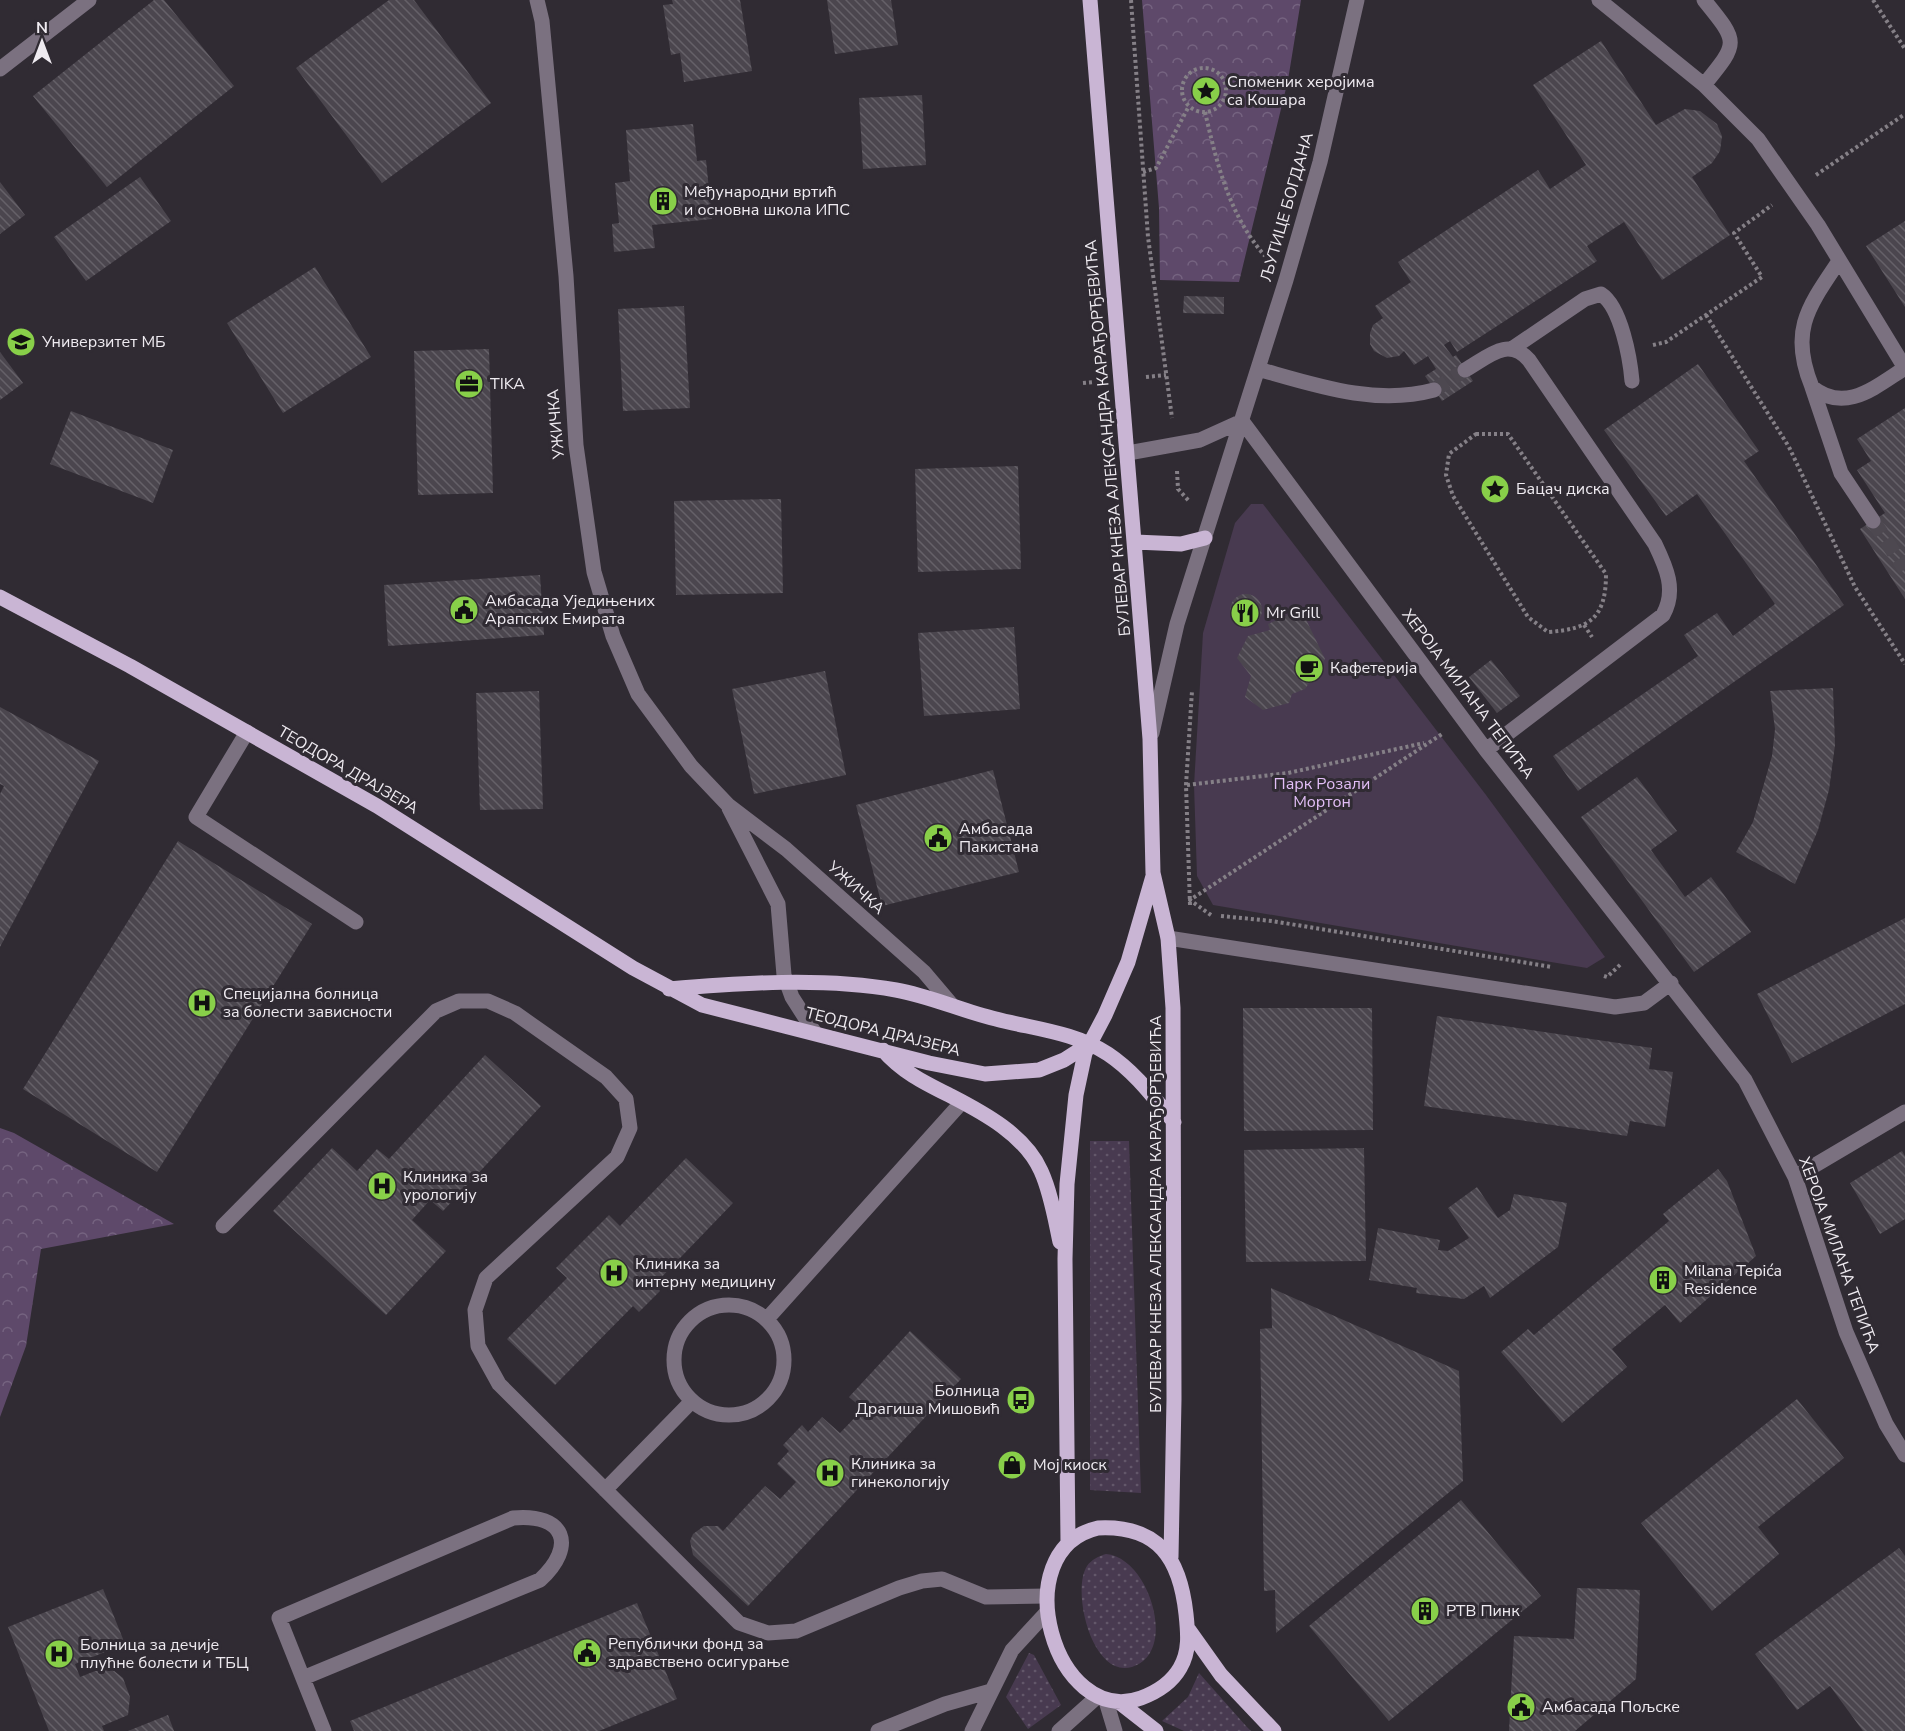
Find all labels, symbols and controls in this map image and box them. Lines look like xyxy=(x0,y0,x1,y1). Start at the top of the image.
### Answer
north arrow xyxy=(12,12,72,72)
text: N xyxy=(36,17,48,39)
place label: Споменик херојима са Кошара xyxy=(1227,71,1375,111)
place icon: Споменик херојима са Кошара xyxy=(1190,75,1222,107)
street label: ЉУТИЦЕ БОГДАНА xyxy=(1255,130,1319,284)
place label: Међународни вртић и основна школа ИПС xyxy=(684,181,850,221)
building icon: Међународни вртић и основна школа ИПС xyxy=(647,185,679,217)
street label: БУЛЕВАР КНЕЗА АЛЕКСАНДРА КАРАЂОРЂЕВИЋА xyxy=(1080,239,1136,637)
school or university icon: Универзитет МБ xyxy=(5,326,37,358)
place label: Универзитет МБ xyxy=(41,331,166,353)
office icon: TIKA xyxy=(453,368,485,400)
place label: TIKA xyxy=(490,373,525,395)
street label: УЖИЧКА xyxy=(542,388,570,461)
place icon: Бацач диска xyxy=(1479,473,1511,505)
place label: Бацач диска xyxy=(1516,478,1610,500)
place label: Амбасада Уједињених Арапских Емирата xyxy=(485,590,656,630)
public building icon: Амбасада Уједињених Арапских Емирата xyxy=(448,594,480,626)
restaurant icon: Mr Grill xyxy=(1229,597,1261,629)
place label: Mr Grill xyxy=(1266,602,1320,624)
street label: ХЕРОЈА МИЛАНА ТЕПИЋА xyxy=(1397,604,1539,784)
cafe icon: Кафетерија xyxy=(1293,652,1325,684)
place label: Кафетерија xyxy=(1330,657,1417,679)
street label: ТЕОДОРА ДРАЈЗЕРА xyxy=(274,721,423,819)
park label: Парк Розали Мортон xyxy=(1274,773,1370,813)
place label: Амбасада Пакистана xyxy=(959,818,1039,858)
public building icon: Амбасада Пакистана xyxy=(922,822,954,854)
street label: УЖИЧКА xyxy=(822,856,890,920)
place label: Специјална болница за болести зависности xyxy=(223,983,392,1023)
hospital icon: Специјална болница за болести зависности xyxy=(186,987,218,1019)
street label: ТЕОДОРА ДРАЈЗЕРА xyxy=(803,1002,963,1062)
street label: БУЛЕВАР КНЕЗА АЛЕКСАНДРА КАРАЂОРЂЕВИЋА xyxy=(1145,1015,1167,1413)
street label: ХЕРОЈА МИЛАНА ТЕПИЋА xyxy=(1793,1154,1885,1357)
place label: Клиника за урологију xyxy=(403,1166,488,1206)
hospital icon: Клиника за урологију xyxy=(366,1170,398,1202)
place label: Клиника за интерну медицину xyxy=(635,1253,776,1293)
hospital icon: Клиника за интерну медицину xyxy=(598,1257,630,1289)
place label: Milana Tepića Residence xyxy=(1684,1260,1782,1300)
building icon: Milana Tepića Residence xyxy=(1647,1264,1679,1296)
place label: Болница Драгиша Мишовић xyxy=(855,1380,1000,1420)
bus stop icon: Болница Драгиша Мишовић xyxy=(1005,1384,1037,1416)
shop icon: Мој киоск xyxy=(996,1449,1028,1481)
place label: Клиника за гинекологију xyxy=(851,1453,950,1493)
place label: Мој киоск xyxy=(1033,1454,1107,1476)
hospital icon: Клиника за гинекологију xyxy=(814,1457,846,1489)
building icon: РТВ Пинк xyxy=(1409,1595,1441,1627)
place label: РТВ Пинк xyxy=(1446,1600,1520,1622)
place label: Републички фонд за здравствено осигурање xyxy=(608,1633,789,1673)
place label: Болница за дечије плућне болести и ТБЦ xyxy=(80,1634,249,1674)
public building icon: Републички фонд за здравствено осигурање xyxy=(571,1637,603,1669)
hospital icon: Болница за дечије плућне болести и ТБЦ xyxy=(43,1638,75,1670)
public building icon: Амбасада Пољске xyxy=(1505,1691,1537,1723)
place label: Амбасада Пољске xyxy=(1542,1696,1680,1718)

